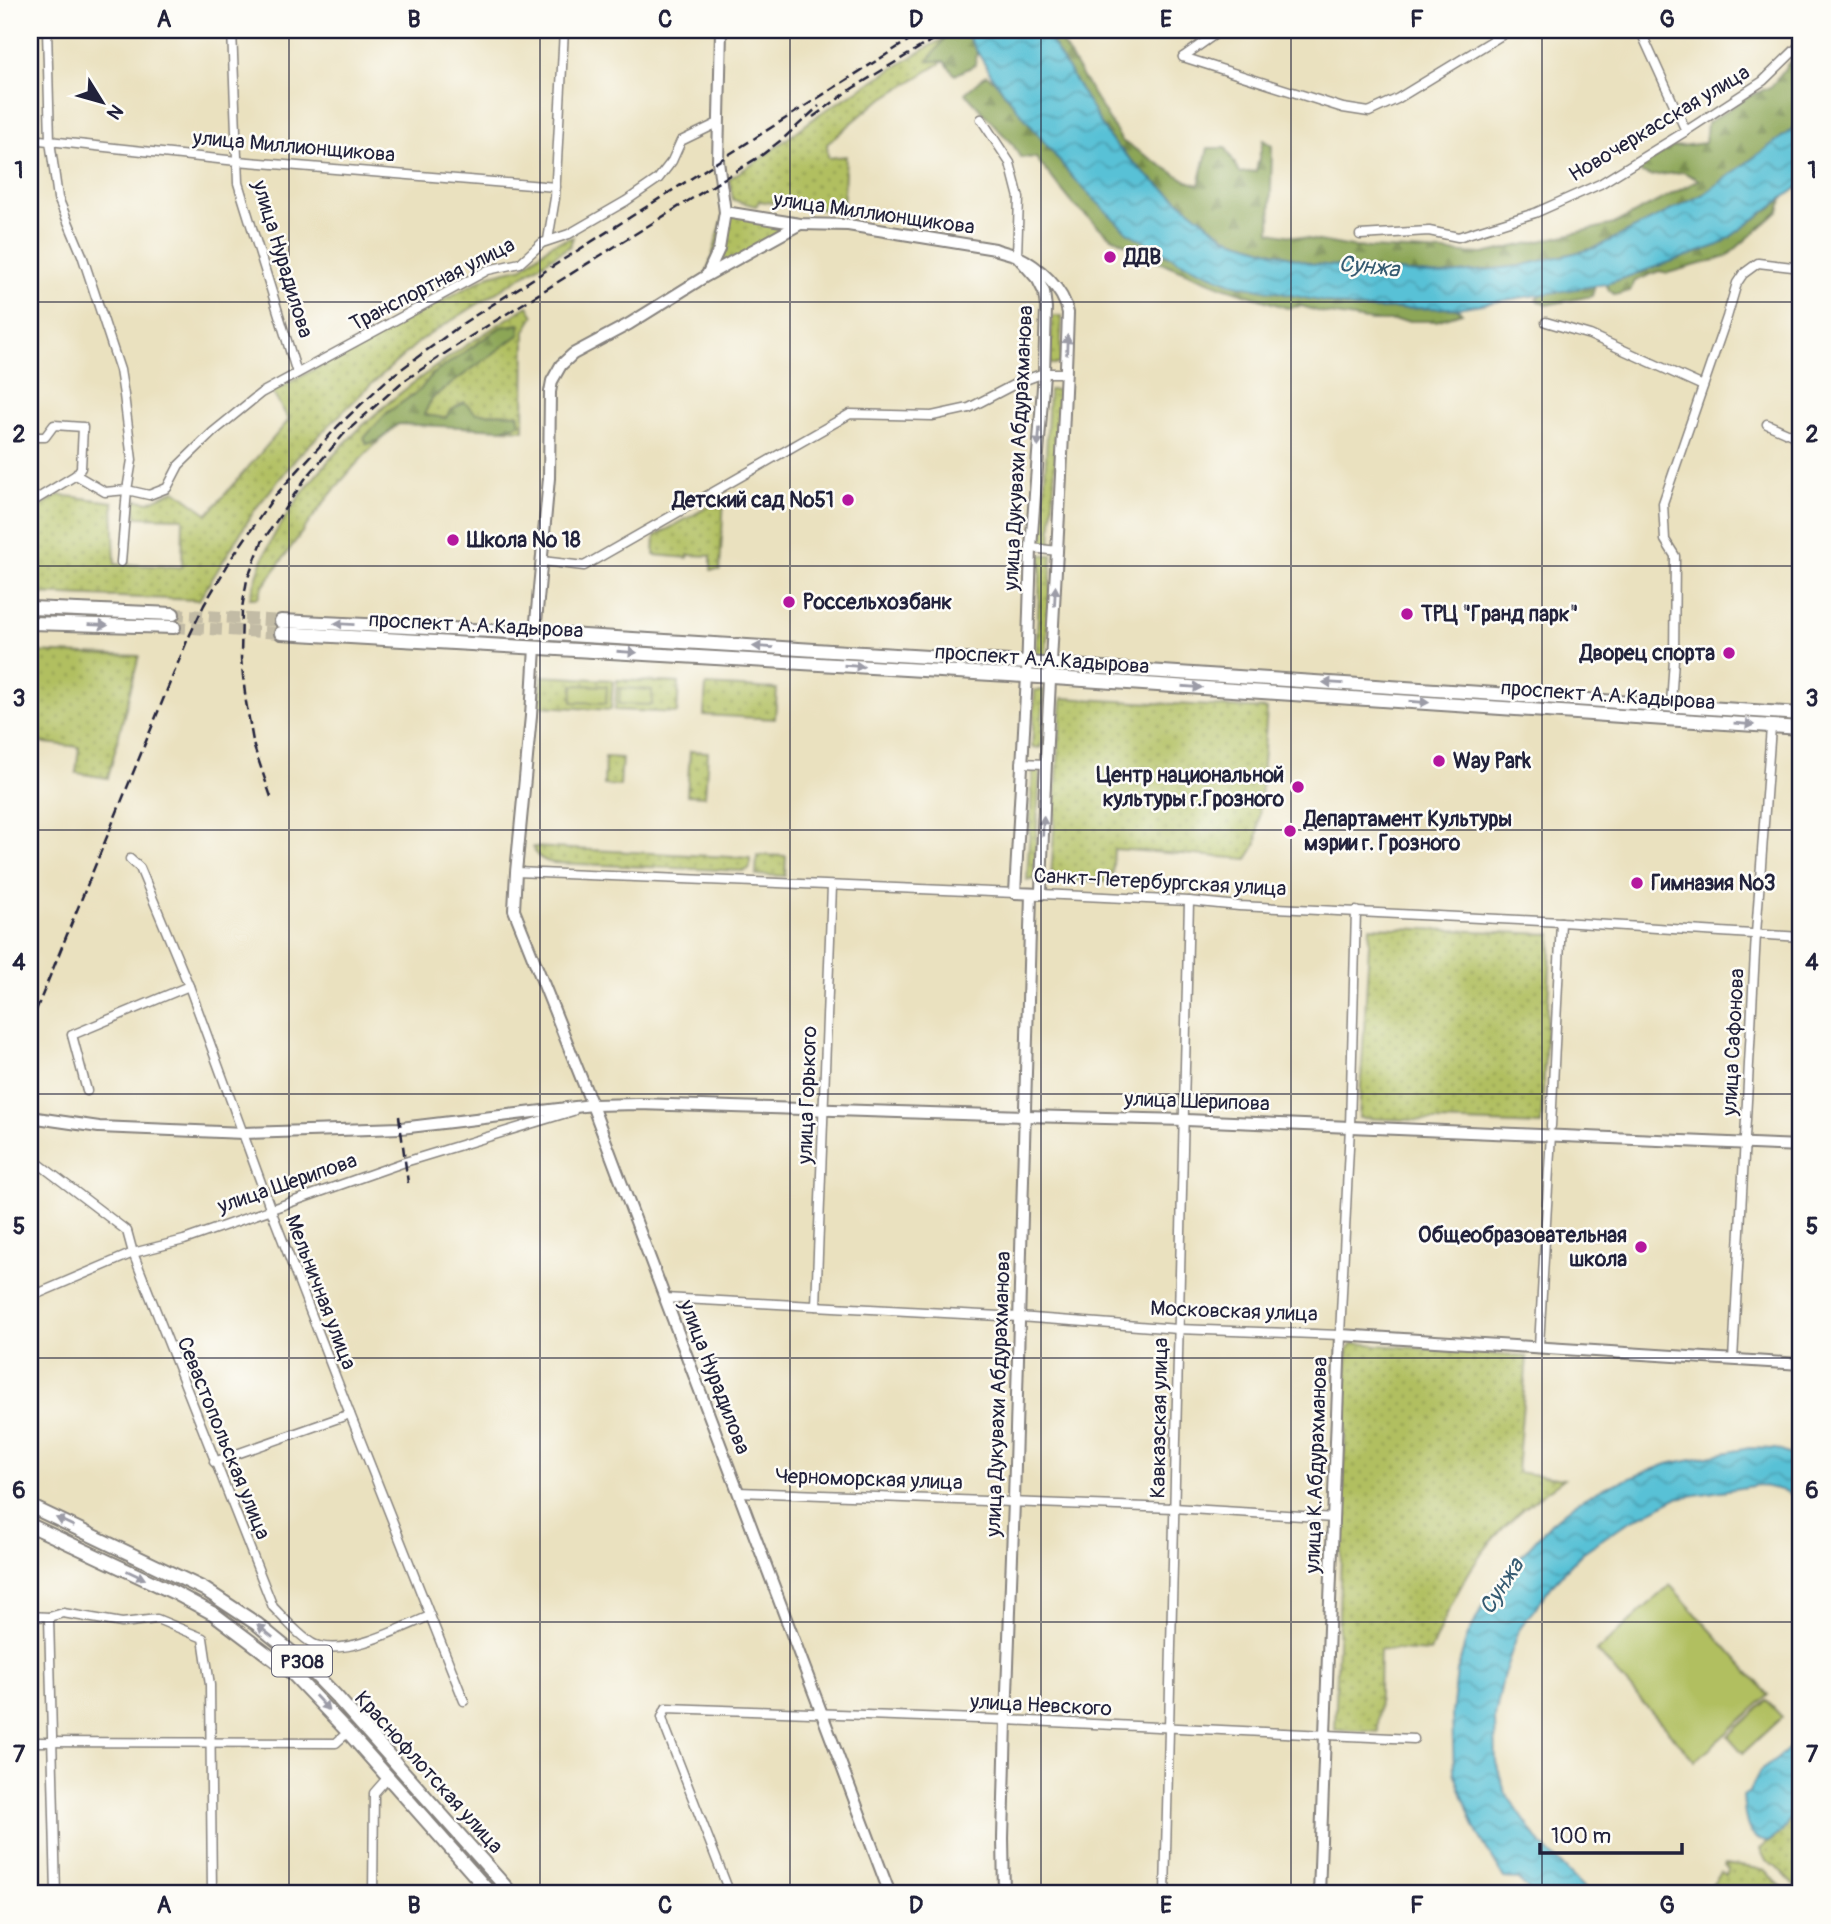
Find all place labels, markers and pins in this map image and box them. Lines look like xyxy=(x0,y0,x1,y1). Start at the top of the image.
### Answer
place label: ДДВ xyxy=(1122,244,1161,271)
marker: ДДВ xyxy=(1102,249,1118,265)
place label: Детский сад №51 xyxy=(670,487,834,514)
marker: Детский сад №51 xyxy=(840,492,856,508)
place label: Школа № 18 xyxy=(466,527,581,554)
marker: Школа № 18 xyxy=(445,532,461,548)
place label: Россельхозбанк xyxy=(803,589,952,616)
marker: Россельхозбанк xyxy=(781,594,797,610)
place label: ТРЦ "Гранд парк" xyxy=(1420,601,1578,628)
marker: ТРЦ "Гранд парк" xyxy=(1399,606,1415,622)
place label: Дворец спорта xyxy=(1578,640,1715,667)
marker: Дворец спорта xyxy=(1721,645,1737,661)
place label: Way Park xyxy=(1453,748,1531,775)
marker: Way Park xyxy=(1431,753,1447,769)
place label: Центр национальной культуры г.Грозного xyxy=(1096,762,1285,813)
marker: Центр национальной культуры г.Грозного xyxy=(1290,779,1306,795)
place label: Департамент Культуры мэрии г. Грозного xyxy=(1302,806,1512,857)
marker: Департамент Культуры мэрии г. Грозного xyxy=(1282,823,1298,839)
place label: Гимназия №3 xyxy=(1651,870,1776,897)
marker: Гимназия №3 xyxy=(1629,875,1645,891)
place label: Общеобразовательная школа xyxy=(1418,1222,1627,1273)
marker: Общеобразовательная школа xyxy=(1633,1239,1649,1255)

